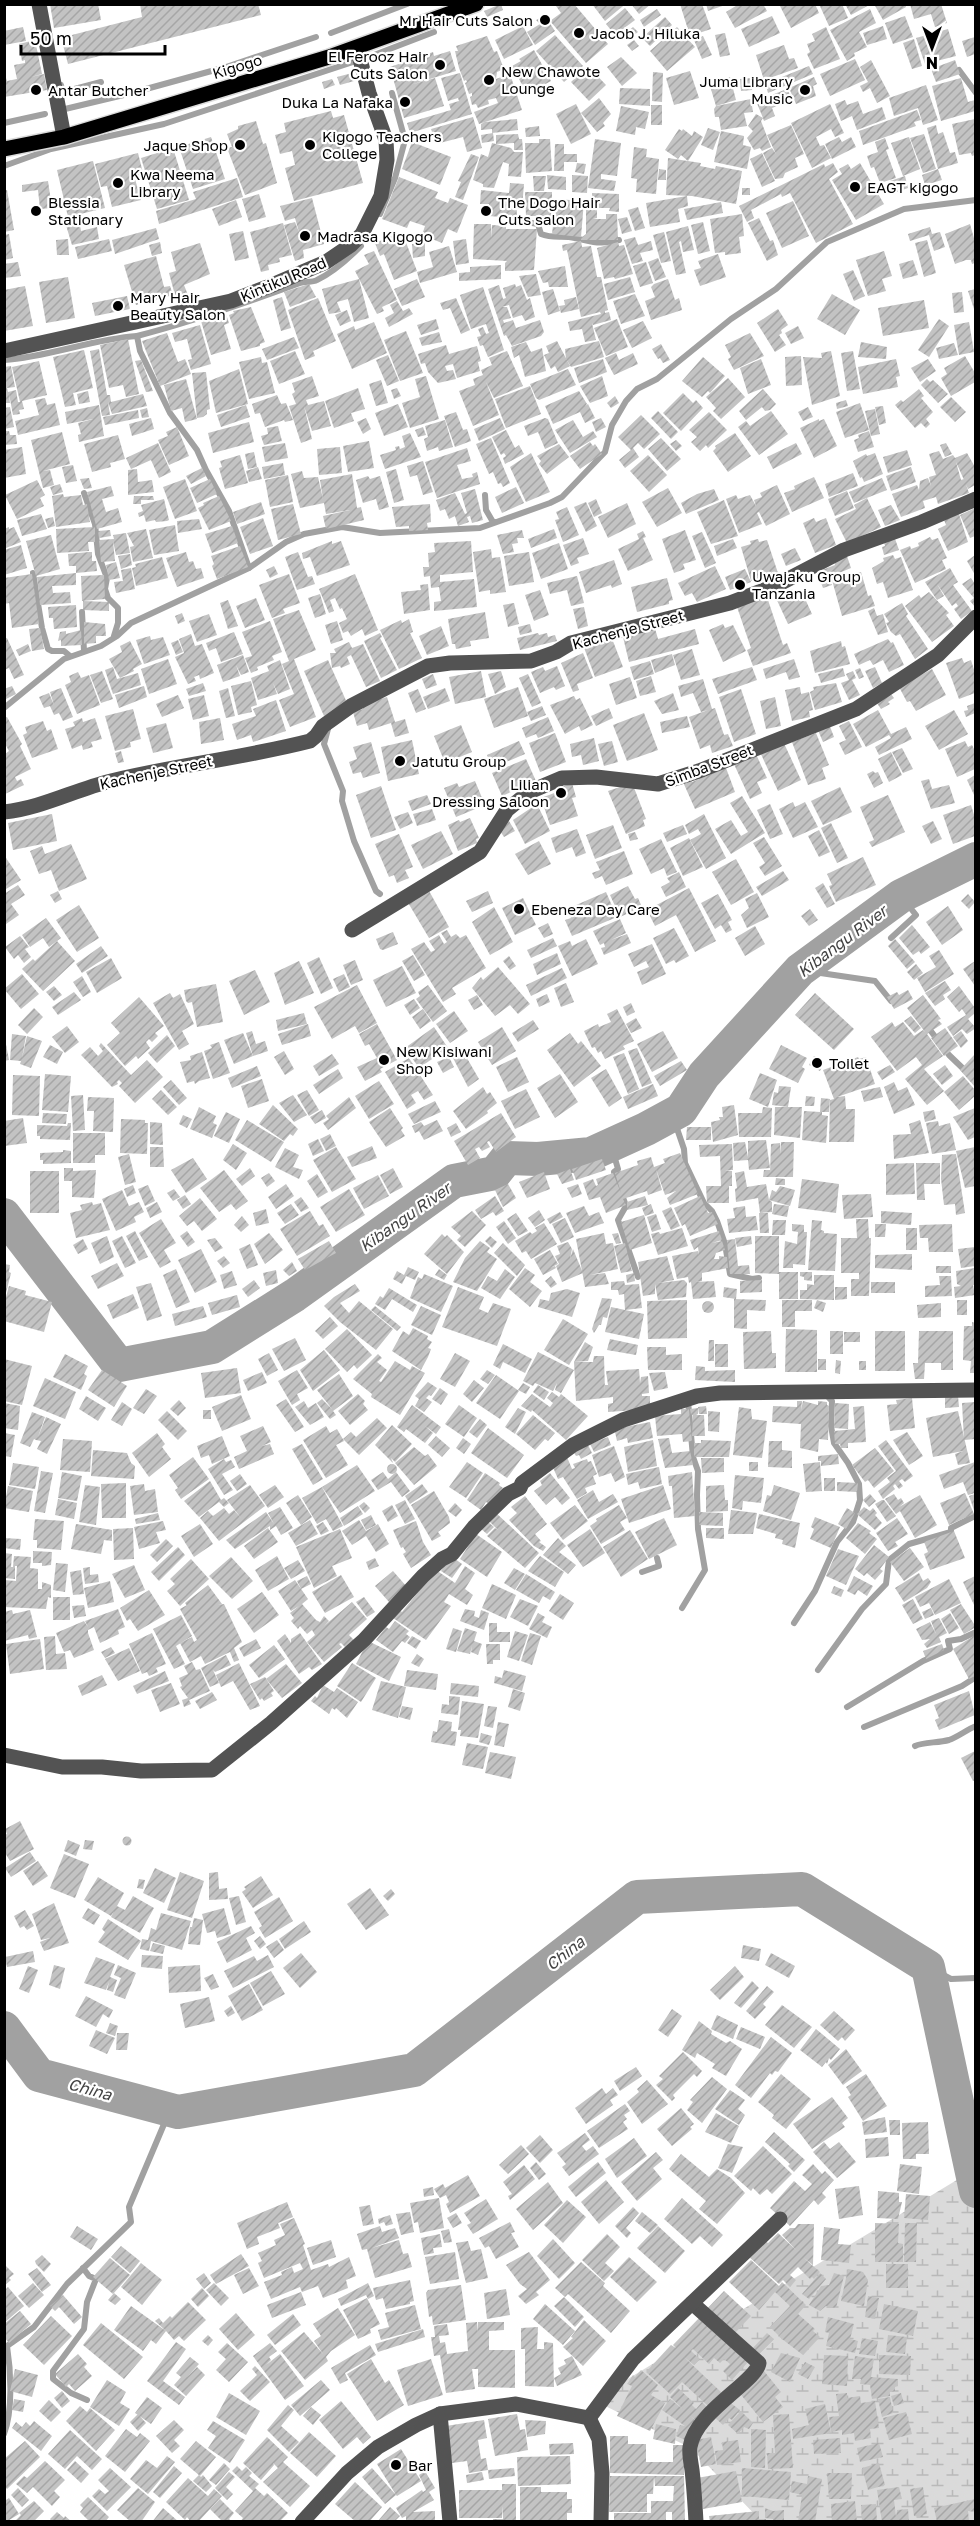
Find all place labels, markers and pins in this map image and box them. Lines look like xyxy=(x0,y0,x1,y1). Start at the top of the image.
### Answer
place label: Mr Hair Cuts Salon xyxy=(399,11,533,29)
marker: Mr Hair Cuts Salon xyxy=(538,13,552,27)
place label: Jacob J. Hiluka xyxy=(591,24,700,42)
marker: Jacob J. Hiluka xyxy=(572,26,586,40)
place label: El Ferooz Hair Cuts Salon xyxy=(328,47,428,82)
marker: El Ferooz Hair Cuts Salon xyxy=(433,58,447,72)
place label: New Chawote Lounge xyxy=(501,62,601,97)
place label: Juma Library Music xyxy=(699,72,794,107)
marker: New Chawote Lounge xyxy=(482,73,496,87)
place label: Antar Butcher xyxy=(48,81,148,99)
marker: Antar Butcher xyxy=(29,83,43,97)
marker: Juma Library Music xyxy=(798,83,812,97)
place label: Duka La Nafaka xyxy=(282,93,393,111)
marker: Duka La Nafaka xyxy=(398,95,412,109)
place label: Kigogo Teachers College xyxy=(322,127,442,162)
place label: Jaque Shop xyxy=(143,136,228,154)
marker: Jaque Shop xyxy=(233,138,247,152)
marker: Kigogo Teachers College xyxy=(303,138,317,152)
place label: Kwa Neema Library xyxy=(130,165,215,200)
marker: Kwa Neema Library xyxy=(111,176,125,190)
place label: EAGT kigogo xyxy=(867,178,958,196)
marker: EAGT kigogo xyxy=(848,180,862,194)
place label: Blessia Stationary xyxy=(48,193,124,228)
place label: The Dogo Hair Cuts salon xyxy=(498,193,600,228)
marker: Blessia Stationary xyxy=(29,204,43,218)
marker: The Dogo Hair Cuts salon xyxy=(479,204,493,218)
place label: Madrasa Kigogo xyxy=(317,227,433,245)
marker: Madrasa Kigogo xyxy=(298,229,312,243)
place label: Mary Hair Beauty Salon xyxy=(130,288,226,323)
marker: Mary Hair Beauty Salon xyxy=(111,299,125,313)
place label: Uwajaku Group Tanzania xyxy=(752,567,861,602)
marker: Uwajaku Group Tanzania xyxy=(733,578,747,592)
place label: Jatutu Group xyxy=(412,752,506,770)
marker: Jatutu Group xyxy=(393,754,407,768)
place label: Lilian Dressing Saloon xyxy=(432,775,549,810)
marker: Lilian Dressing Saloon xyxy=(554,786,568,800)
place label: Ebeneza Day Care xyxy=(531,900,660,918)
marker: Ebeneza Day Care xyxy=(512,902,526,916)
place label: New Kisiwani Shop xyxy=(396,1042,492,1077)
marker: New Kisiwani Shop xyxy=(377,1053,391,1067)
place label: Toilet xyxy=(829,1054,869,1072)
marker: Toilet xyxy=(810,1056,824,1070)
place label: Bar xyxy=(408,2456,433,2474)
marker: Bar xyxy=(389,2458,403,2472)

